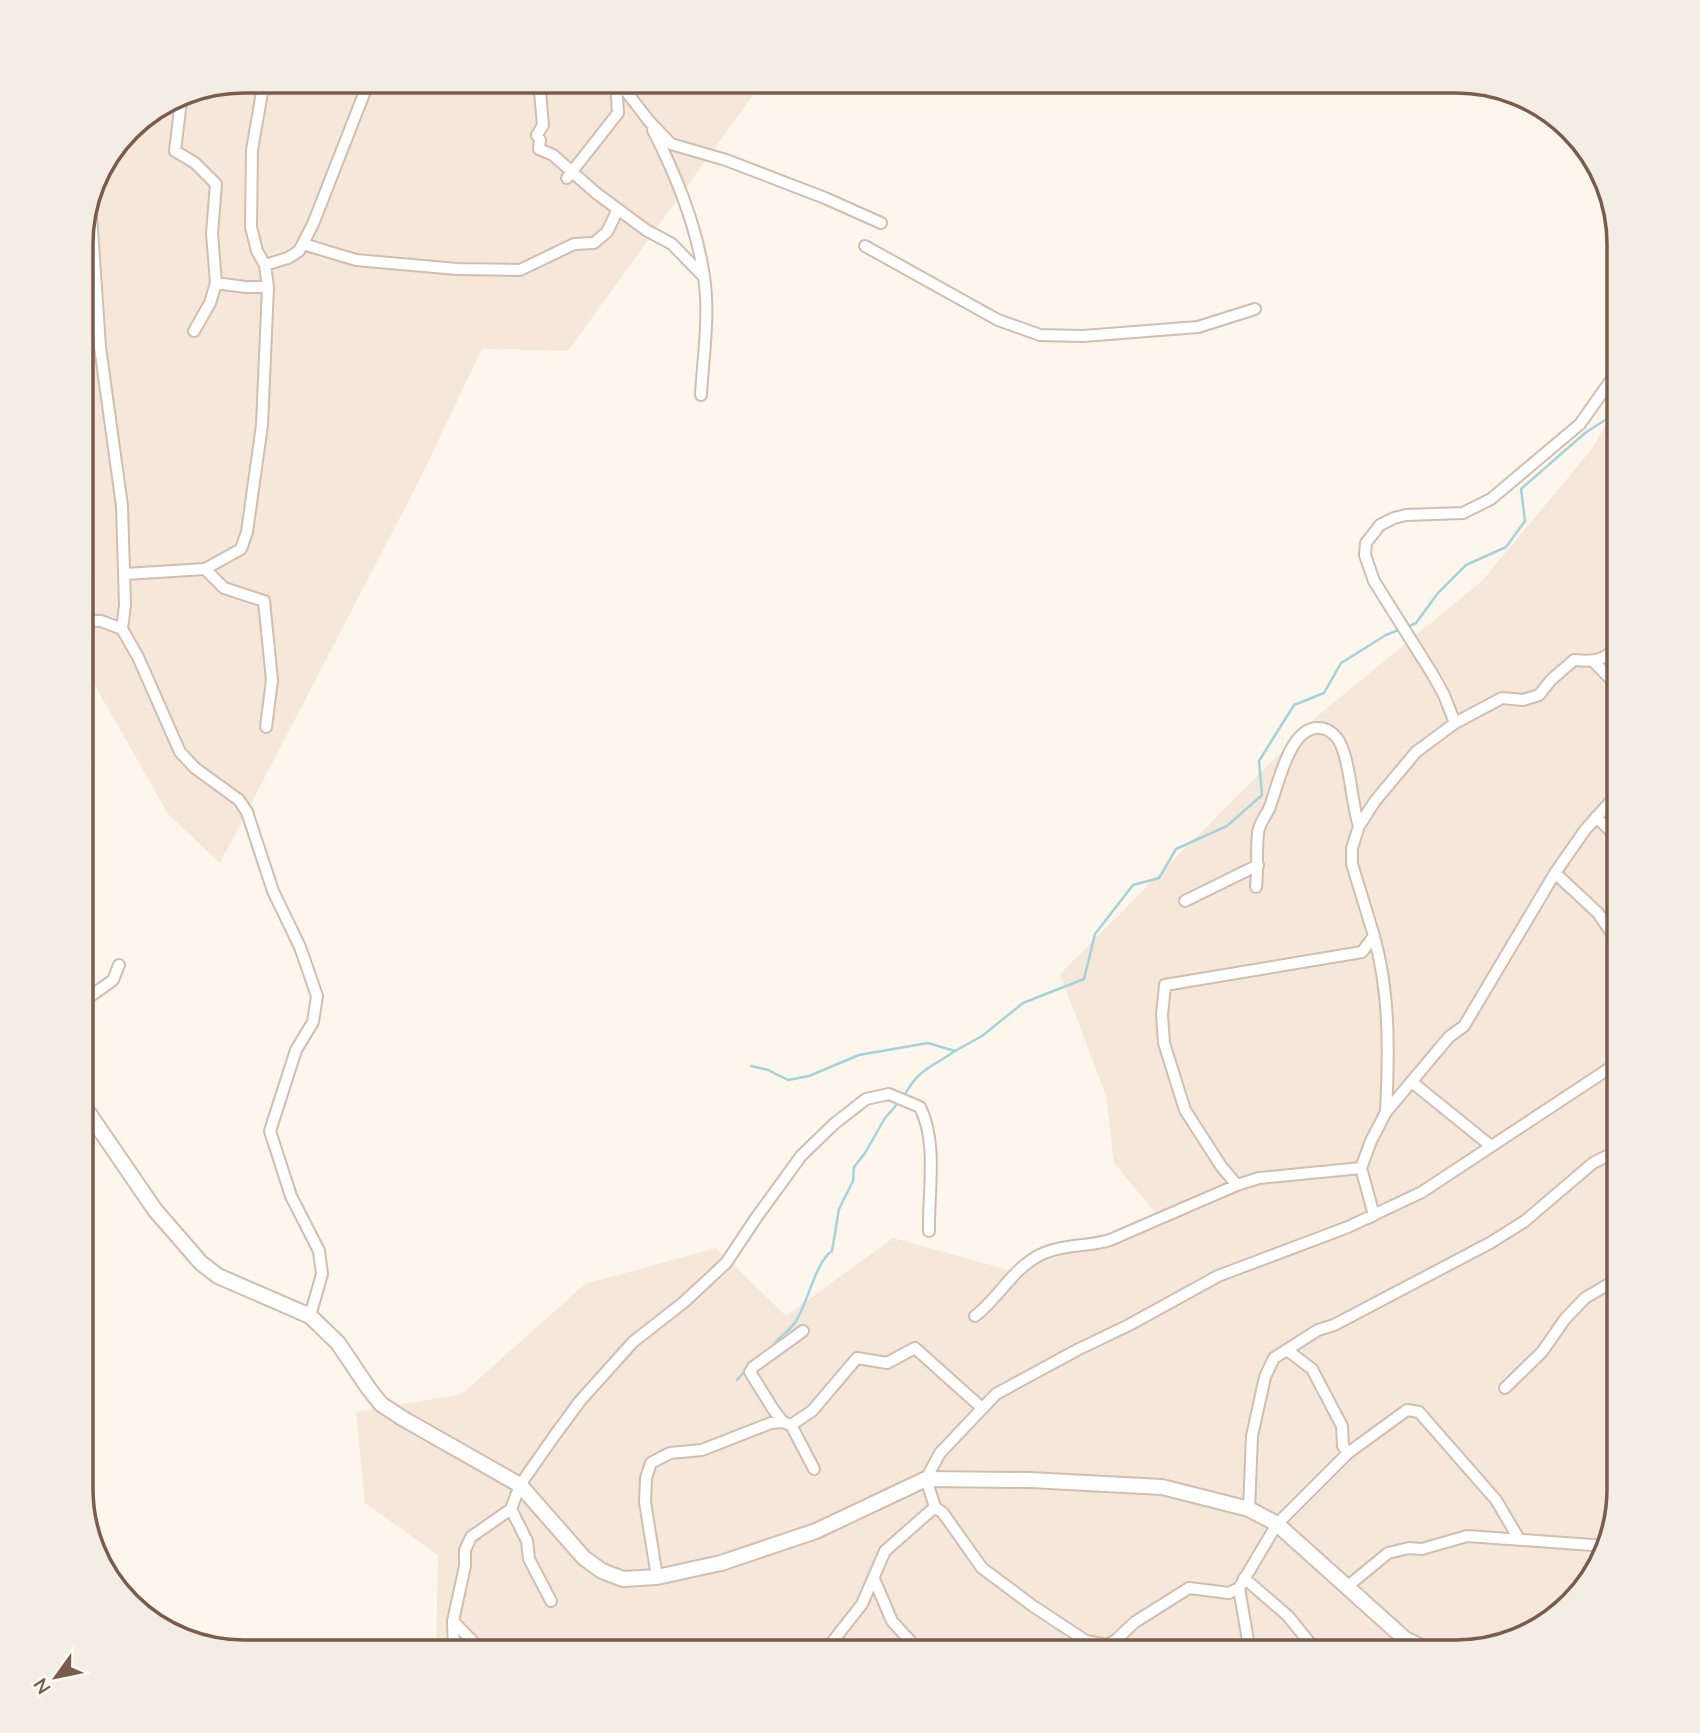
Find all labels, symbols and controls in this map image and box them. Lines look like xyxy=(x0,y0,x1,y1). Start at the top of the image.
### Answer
north arrow xyxy=(21,1642,91,1712)
text: N xyxy=(28,1673,57,1699)

